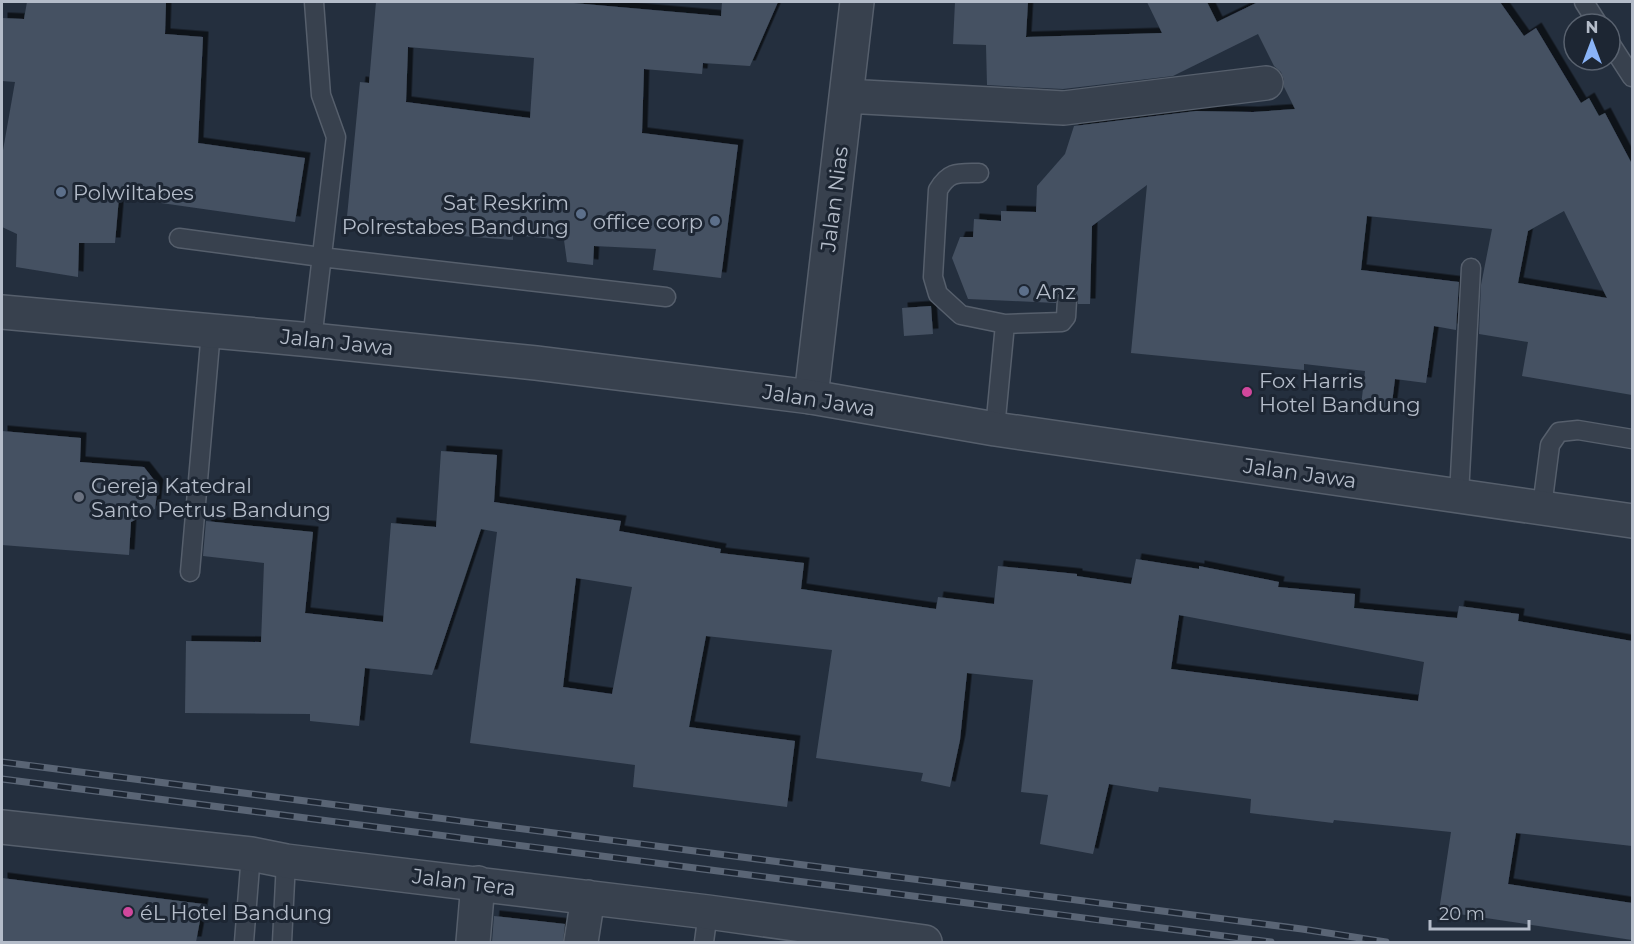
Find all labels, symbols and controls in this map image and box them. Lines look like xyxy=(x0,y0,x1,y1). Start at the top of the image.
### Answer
north arrow xyxy=(1562,12,1622,72)
text: N xyxy=(1586,18,1598,37)
street label: Jalan Nias xyxy=(815,145,853,254)
place label: Polwiltabes xyxy=(73,180,194,205)
marker: Polwiltabes xyxy=(54,185,68,199)
place label: Sat Reskrim Polrestabes Bandung xyxy=(342,190,569,239)
marker: Sat Reskrim Polrestabes Bandung xyxy=(574,207,588,221)
place label: office corp xyxy=(593,209,703,234)
marker: office corp xyxy=(708,214,722,228)
place label: Anz xyxy=(1036,279,1076,304)
marker: Anz xyxy=(1017,284,1031,298)
street label: Jalan Jawa xyxy=(278,324,395,360)
place label: Fox Harris Hotel Bandung xyxy=(1259,368,1421,417)
street label: Jalan Jawa xyxy=(760,379,877,421)
marker: Fox Harris Hotel Bandung xyxy=(1240,385,1254,399)
street label: Jalan Jawa xyxy=(1241,453,1358,493)
place label: Gereja Katedral Santo Petrus Bandung xyxy=(91,473,331,522)
marker: Gereja Katedral Santo Petrus Bandung xyxy=(72,490,86,504)
street label: Jalan Tera xyxy=(410,863,517,901)
scale bar xyxy=(1430,893,1529,931)
place label: éL Hotel Bandung xyxy=(140,900,332,925)
text: 20 m xyxy=(1439,903,1485,925)
marker: éL Hotel Bandung xyxy=(121,905,135,919)

